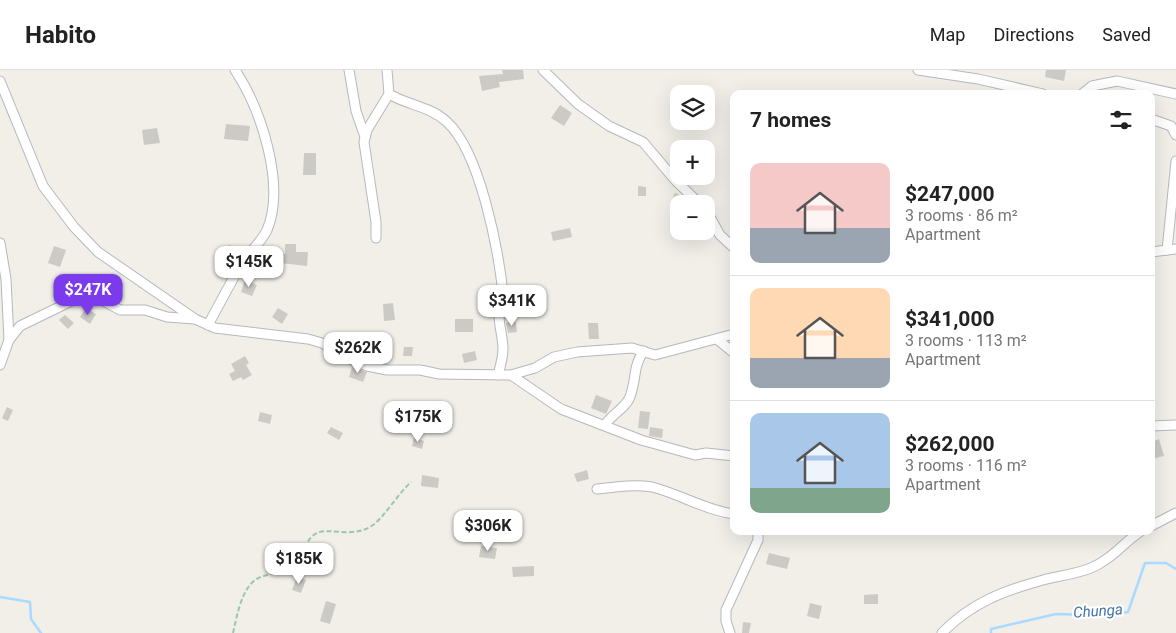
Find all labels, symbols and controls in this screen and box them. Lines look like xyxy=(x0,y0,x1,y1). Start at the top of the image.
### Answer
text: Habito xyxy=(25,21,96,49)
text: Map xyxy=(930,24,965,45)
text: Directions xyxy=(993,24,1074,45)
text: Saved xyxy=(1102,24,1151,45)
map controls xyxy=(670,85,715,240)
button: layers xyxy=(670,85,715,130)
icon: filters xyxy=(1107,106,1135,134)
text: 7 homes xyxy=(750,108,831,132)
button: + xyxy=(670,140,715,185)
text: $247,000 xyxy=(905,182,995,206)
icon: home xyxy=(790,183,850,243)
button: − xyxy=(670,195,715,240)
text: 3 rooms · 86 m² xyxy=(905,206,1018,225)
text: Apartment xyxy=(905,225,981,244)
pin: $145K xyxy=(214,246,284,288)
text: $145K xyxy=(226,252,272,271)
pin: $247K xyxy=(53,274,123,316)
text: $247K xyxy=(65,280,111,299)
pin: $341K xyxy=(477,284,547,327)
text: $341K xyxy=(489,291,535,310)
text: $341,000 xyxy=(905,307,995,331)
icon: home xyxy=(790,308,850,368)
text: 3 rooms · 113 m² xyxy=(905,331,1027,350)
pin: $262K xyxy=(323,332,393,374)
text: $262K xyxy=(335,338,381,357)
text: Apartment xyxy=(905,350,981,369)
pin: $175K xyxy=(383,400,453,443)
text: $175K xyxy=(395,407,441,426)
text: $262,000 xyxy=(905,432,995,456)
icon: home xyxy=(790,433,850,493)
text: 3 rooms · 116 m² xyxy=(905,456,1027,475)
text: Apartment xyxy=(905,475,981,494)
pin: $306K xyxy=(453,510,523,552)
text: $306K xyxy=(465,516,511,535)
pin: $185K xyxy=(264,542,334,585)
text: $185K xyxy=(276,549,322,568)
water label: Chunga xyxy=(1073,600,1123,622)

